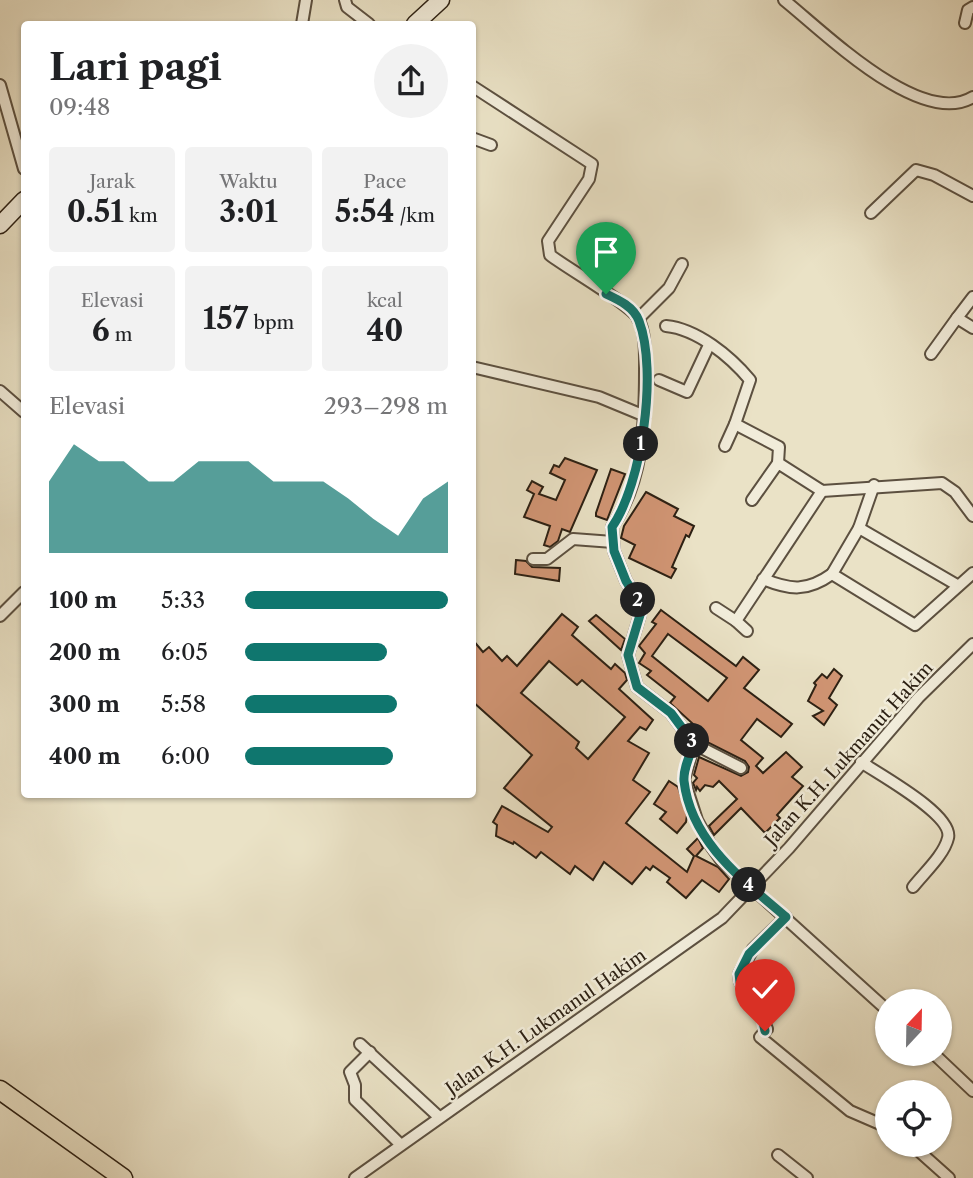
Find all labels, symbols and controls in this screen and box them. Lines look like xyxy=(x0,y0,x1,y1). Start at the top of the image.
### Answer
text: Lari pagi xyxy=(49,43,222,90)
button: share xyxy=(374,44,448,118)
text: 09:48 xyxy=(49,93,110,121)
text: Jarak xyxy=(89,170,135,193)
text: Waktu xyxy=(219,170,278,193)
text: Pace xyxy=(363,170,406,193)
text: 0.51 xyxy=(67,193,124,230)
text: 3:01 xyxy=(219,193,278,230)
text: 5:54 xyxy=(335,193,394,230)
text: km xyxy=(124,204,158,227)
text: /km xyxy=(394,204,435,227)
pin xyxy=(576,222,636,294)
icon: arrive xyxy=(587,233,625,271)
text: Elevasi xyxy=(81,289,144,312)
text: kcal xyxy=(367,289,403,312)
text: 157 xyxy=(203,300,248,337)
text: bpm xyxy=(248,311,294,334)
text: 6 xyxy=(92,312,110,349)
text: 40 xyxy=(366,312,403,349)
text: m xyxy=(110,323,133,346)
text: Elevasi xyxy=(49,392,125,420)
text: 293–298 m xyxy=(324,392,448,420)
pin: 1 xyxy=(624,426,658,462)
text: 1 xyxy=(636,432,645,455)
pin: 2 xyxy=(620,582,656,618)
text: 100 m xyxy=(49,586,117,614)
text: 5:33 xyxy=(161,586,205,614)
text: 2 xyxy=(632,588,643,611)
text: 200 m xyxy=(49,638,121,666)
text: 6:05 xyxy=(161,638,208,666)
street label: Jalan K.H. Lukmanut Hakim xyxy=(758,657,938,853)
text: 300 m xyxy=(49,690,120,718)
text: 5:58 xyxy=(161,690,206,718)
pin: 3 xyxy=(674,724,710,758)
text: 3 xyxy=(686,729,697,752)
text: 400 m xyxy=(49,742,121,770)
text: 6:00 xyxy=(161,742,210,770)
pin: 4 xyxy=(732,868,766,903)
text: 4 xyxy=(743,873,754,896)
street label: Jalan K.H. Lukmanul Hakim xyxy=(439,944,651,1101)
pin xyxy=(735,959,795,1031)
icon: check xyxy=(746,970,784,1008)
north arrow xyxy=(875,989,952,1066)
map controls xyxy=(875,989,952,1157)
button: locate xyxy=(875,1080,952,1157)

